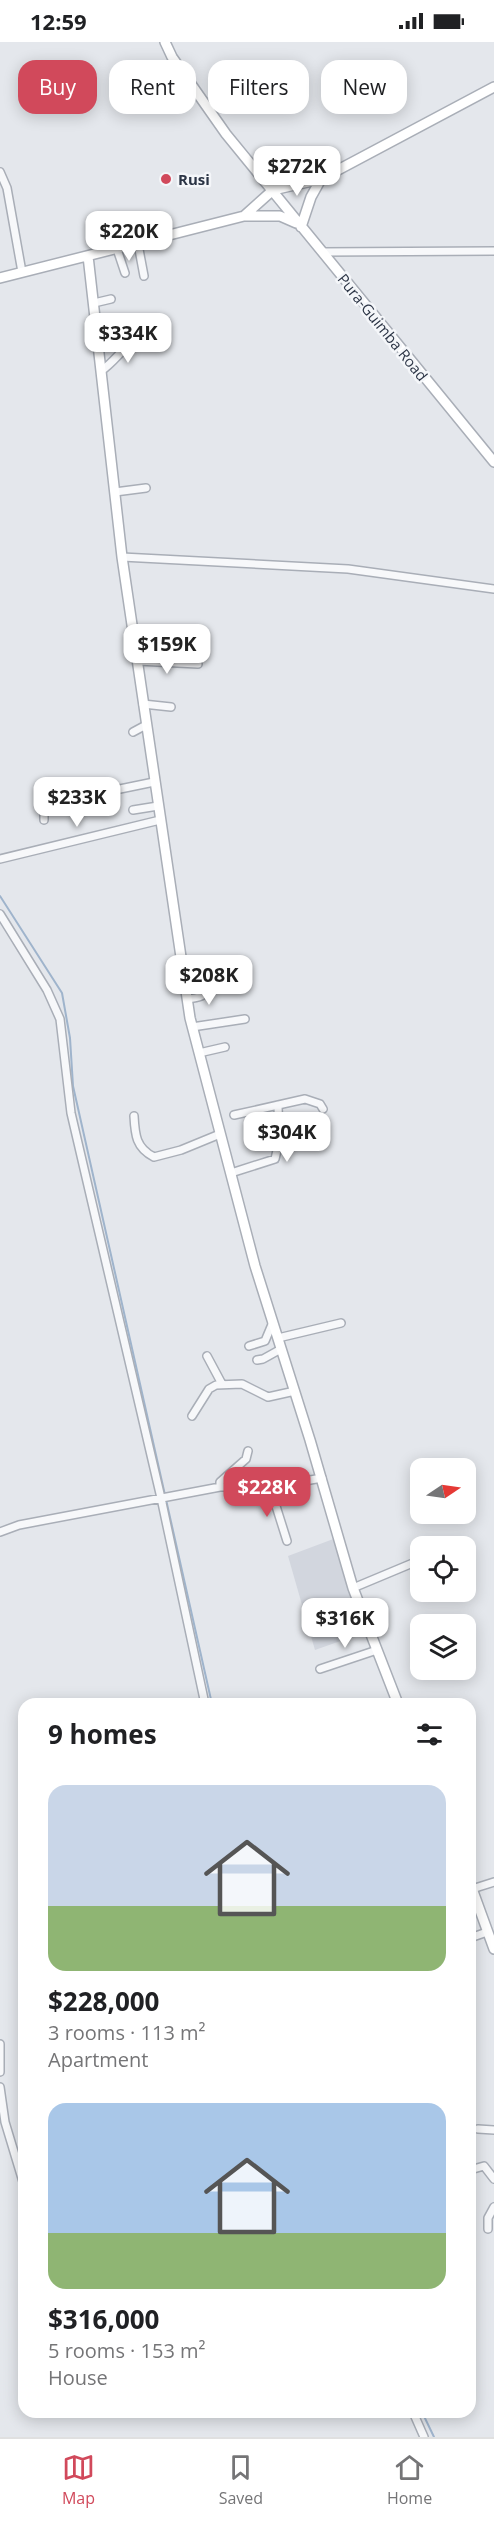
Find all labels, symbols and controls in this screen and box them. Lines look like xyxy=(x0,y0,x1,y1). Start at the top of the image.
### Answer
text: 12:59 xyxy=(30,6,87,36)
chip: Buy xyxy=(18,60,97,114)
chip: Rent xyxy=(109,60,196,114)
chip: Filters xyxy=(208,60,309,114)
chip: New xyxy=(321,60,407,114)
pin: $272K xyxy=(255,146,339,197)
text: $272K xyxy=(267,152,327,179)
place label: Rusi xyxy=(178,169,210,189)
marker: Rusi xyxy=(159,172,173,186)
pin: $220K xyxy=(87,211,171,262)
text: $220K xyxy=(99,217,159,244)
street label: Pura-Guimba Road xyxy=(334,269,432,385)
pin: $334K xyxy=(86,313,170,364)
text: $334K xyxy=(98,319,158,346)
pin: $159K xyxy=(125,624,209,675)
text: $159K xyxy=(137,630,197,657)
pin: $233K xyxy=(35,777,119,828)
text: $233K xyxy=(47,783,107,810)
pin: $208K xyxy=(167,955,251,1006)
text: $208K xyxy=(179,961,239,988)
pin: $304K xyxy=(245,1112,329,1163)
text: $304K xyxy=(257,1118,317,1145)
north arrow xyxy=(410,1458,476,1524)
map controls xyxy=(410,1458,476,1680)
pin: $228K xyxy=(225,1467,309,1518)
text: $228K xyxy=(237,1473,297,1500)
button: locate xyxy=(410,1536,476,1602)
pin: $316K xyxy=(303,1598,387,1649)
text: $316K xyxy=(315,1604,375,1631)
button: layers xyxy=(410,1614,476,1680)
text: 9 homes xyxy=(48,1716,157,1752)
icon: filters xyxy=(413,1718,446,1751)
icon: home xyxy=(193,1824,301,1932)
text: $228,000 xyxy=(48,1983,159,2019)
text: 3 rooms · 113 m² xyxy=(48,2019,206,2046)
text: Apartment xyxy=(48,2046,148,2073)
icon: home xyxy=(193,2142,301,2250)
text: $316,000 xyxy=(48,2301,159,2337)
text: 5 rooms · 153 m² xyxy=(48,2337,206,2364)
text: House xyxy=(48,2364,108,2391)
tab: Map xyxy=(62,2451,95,2509)
tab: Saved xyxy=(219,2451,263,2509)
tab: Home xyxy=(387,2451,432,2509)

